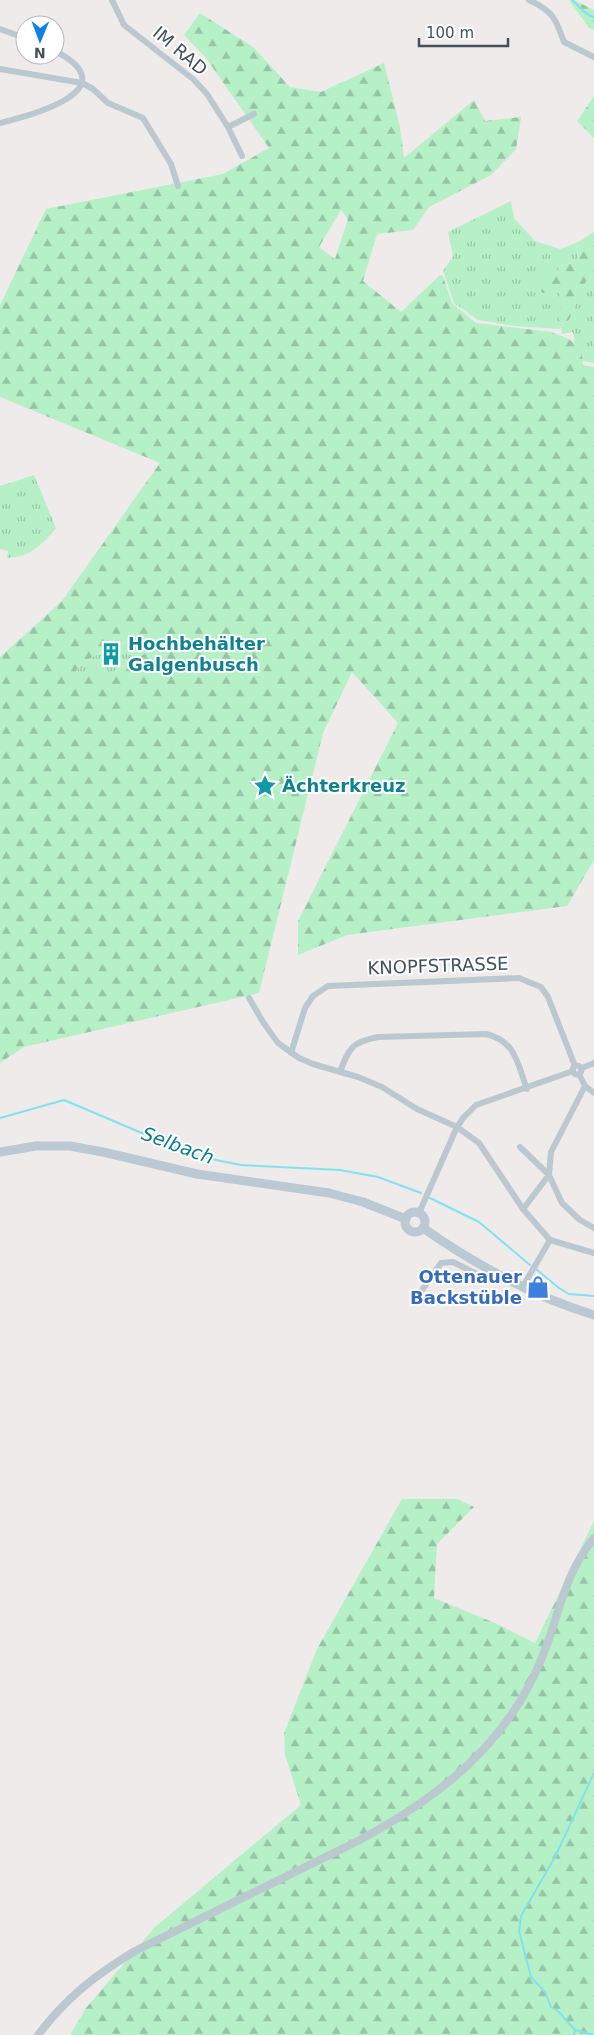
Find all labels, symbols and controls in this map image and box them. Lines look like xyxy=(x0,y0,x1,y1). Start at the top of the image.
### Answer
north arrow xyxy=(15,15,65,65)
scale bar xyxy=(419,15,508,47)
street label: IM RAD xyxy=(149,22,212,79)
text: 100 m xyxy=(426,24,474,42)
text: N xyxy=(34,45,46,61)
place label: Hochbehälter Galgenbusch xyxy=(128,633,265,675)
building icon: Hochbehälter Galgenbusch xyxy=(98,641,124,667)
place icon: Ächterkreuz xyxy=(252,773,278,799)
place label: Ächterkreuz xyxy=(282,775,405,796)
street label: KNOPFSTRASSE xyxy=(367,953,509,978)
water label: Selbach xyxy=(139,1122,217,1168)
place label: Ottenauer Backstüble xyxy=(410,1266,522,1308)
shop icon: Ottenauer Backstüble xyxy=(525,1274,551,1300)

